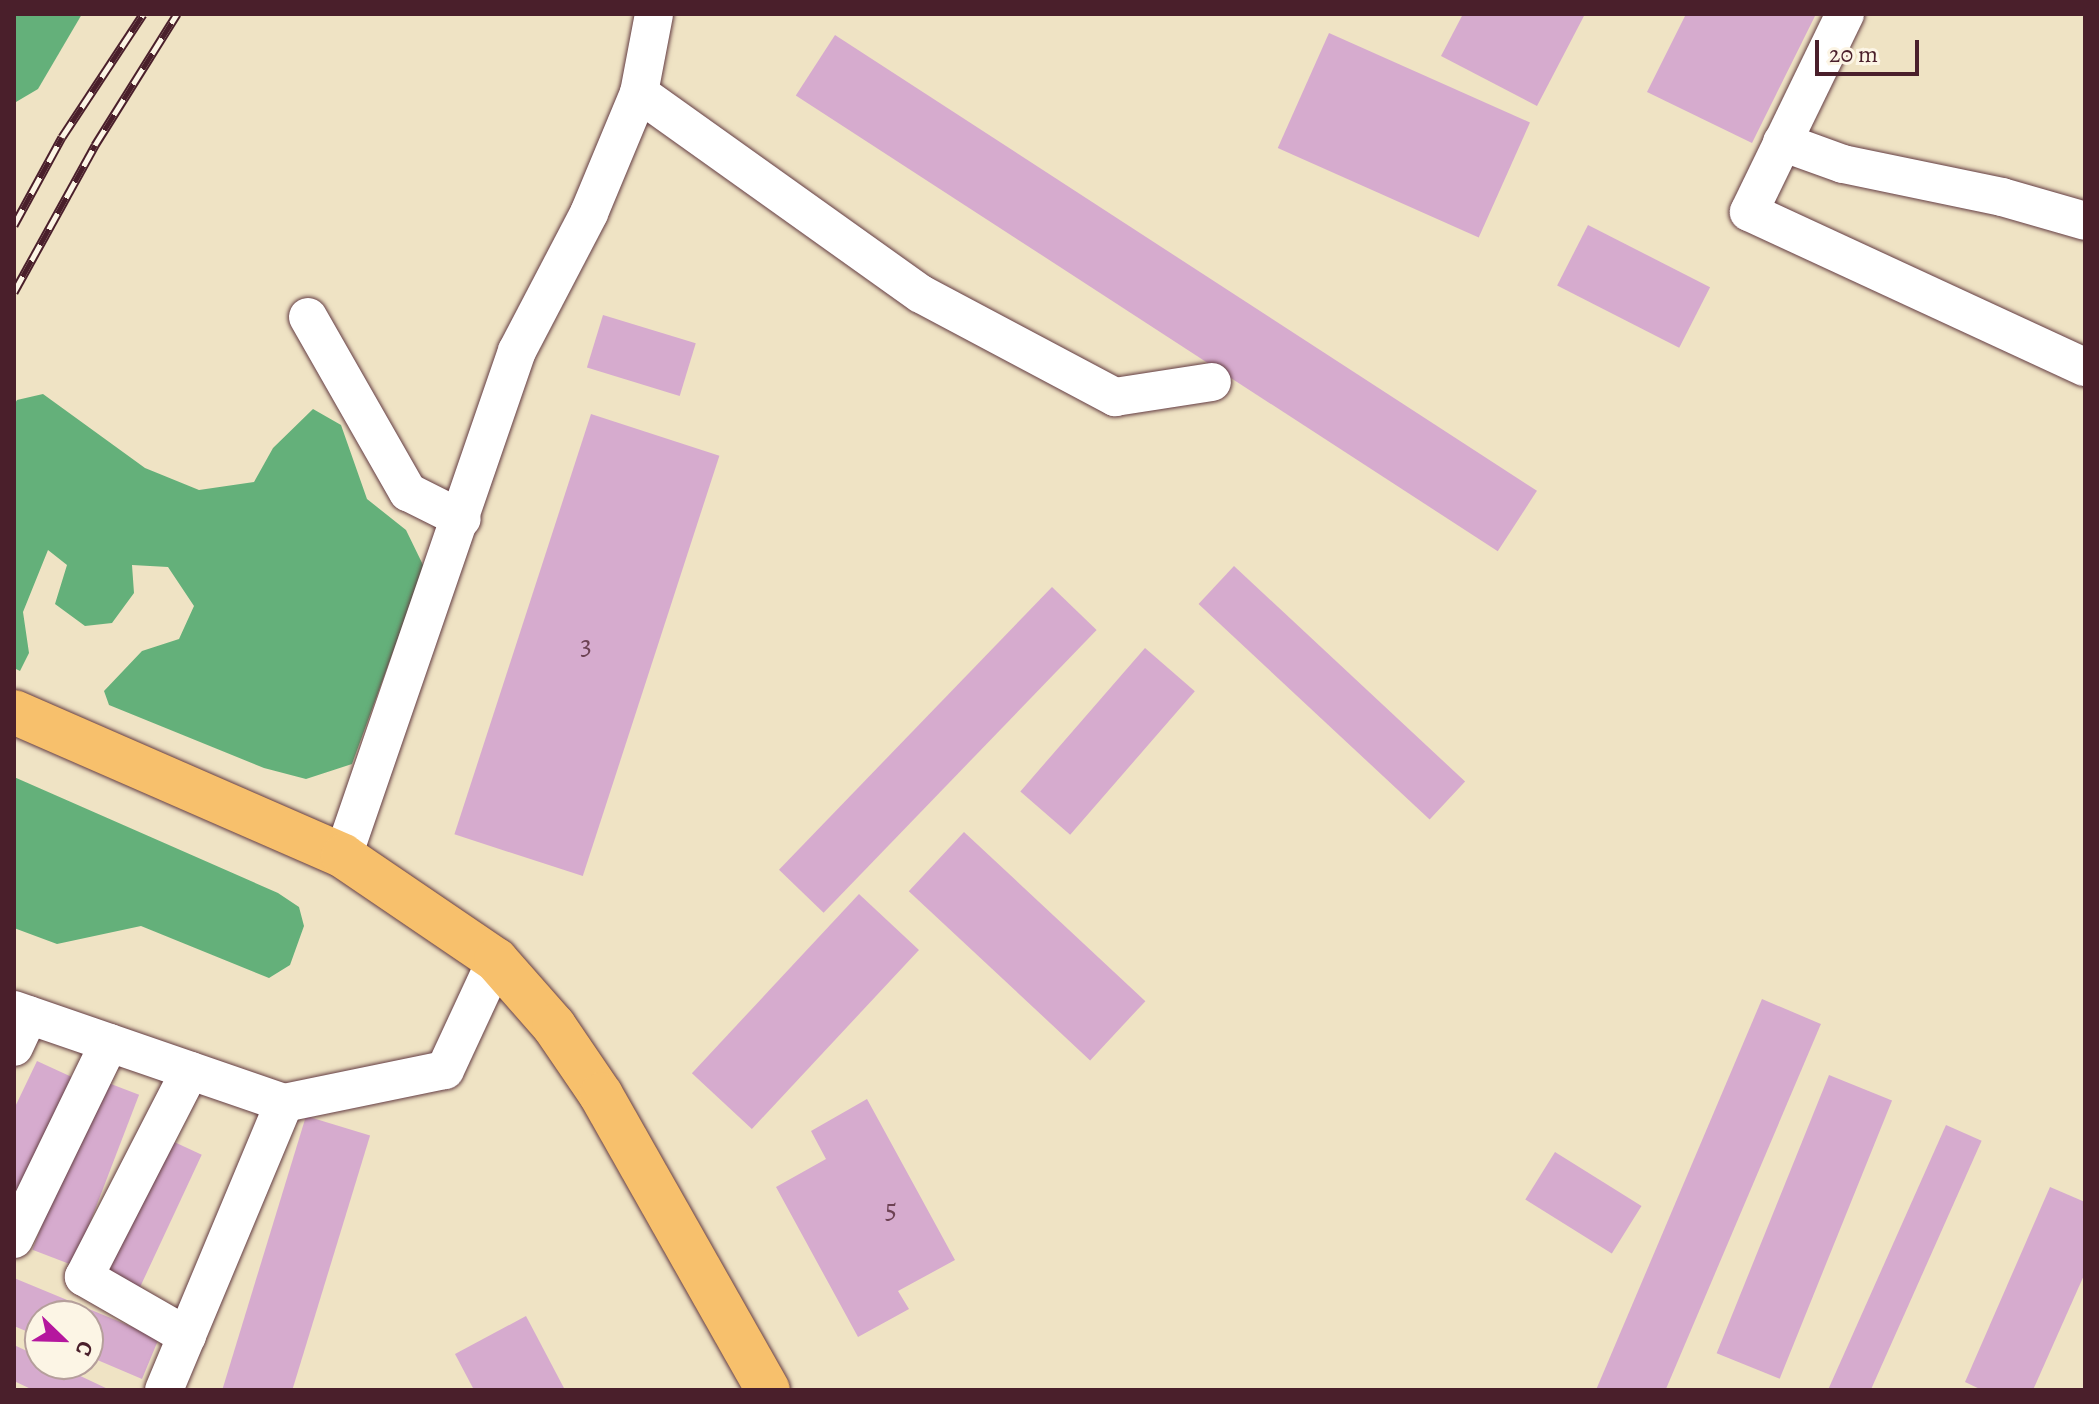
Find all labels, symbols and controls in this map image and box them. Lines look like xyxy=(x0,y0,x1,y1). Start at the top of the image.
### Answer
scale bar xyxy=(1819,24,1923,74)
text: 20 m xyxy=(1829,38,1878,70)
house number: 3 xyxy=(580,628,592,662)
house number: 5 xyxy=(885,1192,897,1226)
north arrow xyxy=(24,1300,104,1380)
text: С xyxy=(68,1336,101,1361)

